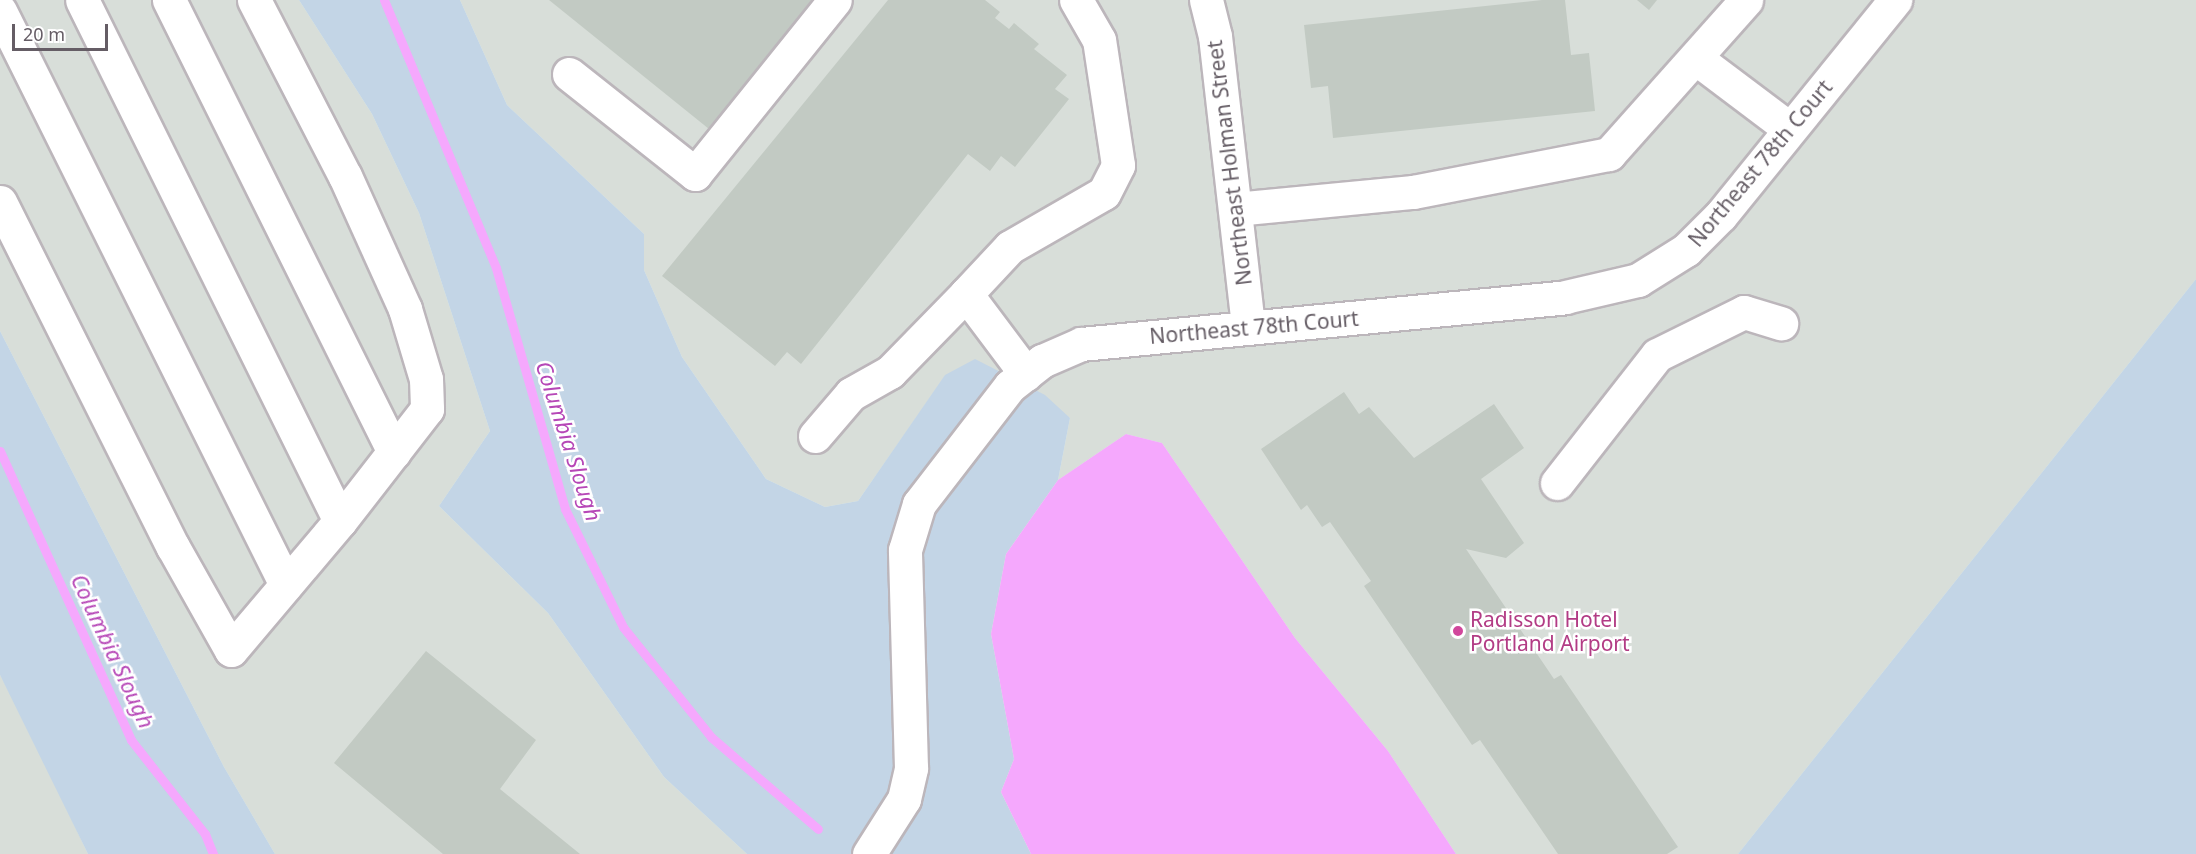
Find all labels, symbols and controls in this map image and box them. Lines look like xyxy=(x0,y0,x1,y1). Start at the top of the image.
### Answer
scale bar xyxy=(15,12,111,50)
text: 20 m xyxy=(23,22,65,46)
street label: Northeast Holman Street xyxy=(1201,39,1257,287)
street label: Northeast 78th Court xyxy=(1683,75,1837,251)
street label: Northeast 78th Court xyxy=(1148,305,1360,349)
water label: Columbia Slough xyxy=(531,358,607,524)
water label: Columbia Slough xyxy=(66,570,160,732)
place label: Radisson Hotel Portland Airport xyxy=(1470,606,1630,656)
marker: Radisson Hotel Portland Airport xyxy=(1451,624,1465,638)

